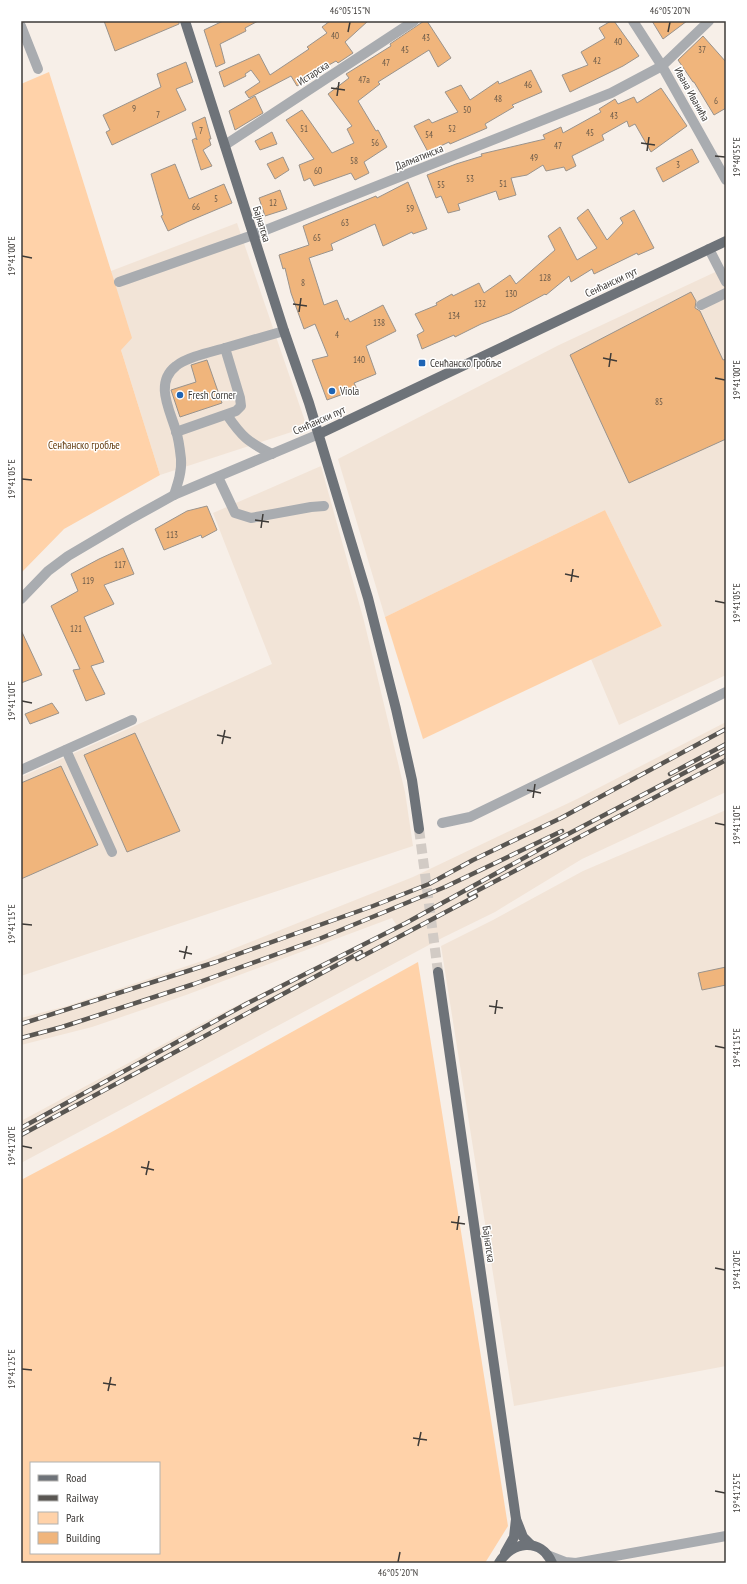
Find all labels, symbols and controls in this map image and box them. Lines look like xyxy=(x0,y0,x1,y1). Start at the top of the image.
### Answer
text: 46°05'15"N xyxy=(330,4,370,17)
text: 46°05'20"N xyxy=(650,4,690,17)
house number: 40 xyxy=(331,30,339,41)
house number: 43 xyxy=(422,32,430,43)
house number: 40 xyxy=(614,36,622,47)
house number: 45 xyxy=(401,44,409,55)
house number: 37 xyxy=(698,44,706,55)
house number: 42 xyxy=(593,55,601,66)
house number: 47 xyxy=(382,57,390,68)
street label: Истарска xyxy=(294,58,332,88)
street label: Ивана Иванића xyxy=(671,64,713,124)
house number: 47a xyxy=(358,74,370,85)
house number: 46 xyxy=(524,79,532,90)
house number: 48 xyxy=(494,93,502,104)
house number: 6 xyxy=(714,95,718,106)
house number: 9 xyxy=(132,103,136,114)
house number: 50 xyxy=(463,104,471,115)
house number: 7 xyxy=(156,109,160,120)
house number: 43 xyxy=(610,110,618,121)
house number: 51 xyxy=(300,123,308,134)
house number: 52 xyxy=(448,123,456,134)
house number: 7 xyxy=(199,125,203,136)
house number: 45 xyxy=(586,127,594,138)
house number: 54 xyxy=(425,129,433,140)
house number: 56 xyxy=(371,137,379,148)
text: 19°40'55"E xyxy=(730,137,743,177)
house number: 47 xyxy=(554,140,562,151)
street label: Далматинска xyxy=(393,141,445,173)
house number: 49 xyxy=(530,152,538,163)
house number: 58 xyxy=(350,155,358,166)
house number: 3 xyxy=(676,159,680,170)
house number: 60 xyxy=(314,165,322,176)
house number: 53 xyxy=(466,173,474,184)
house number: 51 xyxy=(499,178,507,189)
house number: 55 xyxy=(437,179,445,190)
house number: 5 xyxy=(214,193,218,204)
house number: 12 xyxy=(269,197,277,208)
house number: 66 xyxy=(192,201,200,212)
house number: 59 xyxy=(406,203,414,214)
street label: Бајнатска xyxy=(250,204,274,244)
house number: 63 xyxy=(341,217,349,228)
house number: 65 xyxy=(313,232,321,243)
text: 19°41'00"E xyxy=(5,236,18,276)
street label: Сенћански пут xyxy=(583,264,640,300)
house number: 128 xyxy=(539,272,551,283)
house number: 8 xyxy=(301,277,305,288)
house number: 130 xyxy=(505,288,517,299)
house number: 132 xyxy=(474,298,486,309)
house number: 134 xyxy=(448,310,460,321)
house number: 138 xyxy=(373,317,385,328)
house number: 4 xyxy=(335,329,339,340)
house number: 140 xyxy=(353,354,365,365)
place label: Сенћанско Гробље xyxy=(430,356,502,370)
marker: Сенћанско Гробље xyxy=(417,358,427,368)
text: 19°41'00"E xyxy=(730,360,743,400)
place label: Viola xyxy=(339,384,359,398)
marker: Viola xyxy=(327,386,337,396)
place label: Fresh Corner xyxy=(188,388,236,402)
marker: Fresh Corner xyxy=(175,390,185,400)
house number: 85 xyxy=(655,396,663,407)
street label: Сенћански пут xyxy=(291,402,348,438)
park label: Сенћанско гробље xyxy=(48,438,120,452)
text: 19°41'05"E xyxy=(5,459,18,499)
house number: 113 xyxy=(166,529,178,540)
house number: 117 xyxy=(114,559,126,570)
house number: 119 xyxy=(82,575,94,586)
text: 19°41'05"E xyxy=(730,583,743,623)
house number: 121 xyxy=(70,623,82,634)
text: 19°41'10"E xyxy=(5,681,18,721)
text: 19°41'10"E xyxy=(730,805,743,845)
text: 19°41'15"E xyxy=(5,904,18,944)
text: 19°41'15"E xyxy=(730,1028,743,1068)
text: 19°41'20"E xyxy=(5,1126,18,1166)
street label: Бајнатска xyxy=(480,1225,498,1263)
text: 19°41'20"E xyxy=(730,1250,743,1290)
text: 19°41'25"E xyxy=(5,1349,18,1389)
legend xyxy=(30,1462,160,1554)
text: Road xyxy=(66,1470,86,1485)
text: 19°41'25"E xyxy=(730,1473,743,1513)
text: Railway xyxy=(66,1490,99,1505)
text: Park xyxy=(66,1510,84,1525)
text: Building xyxy=(66,1530,101,1545)
text: 46°05'20"N xyxy=(378,1566,418,1579)

